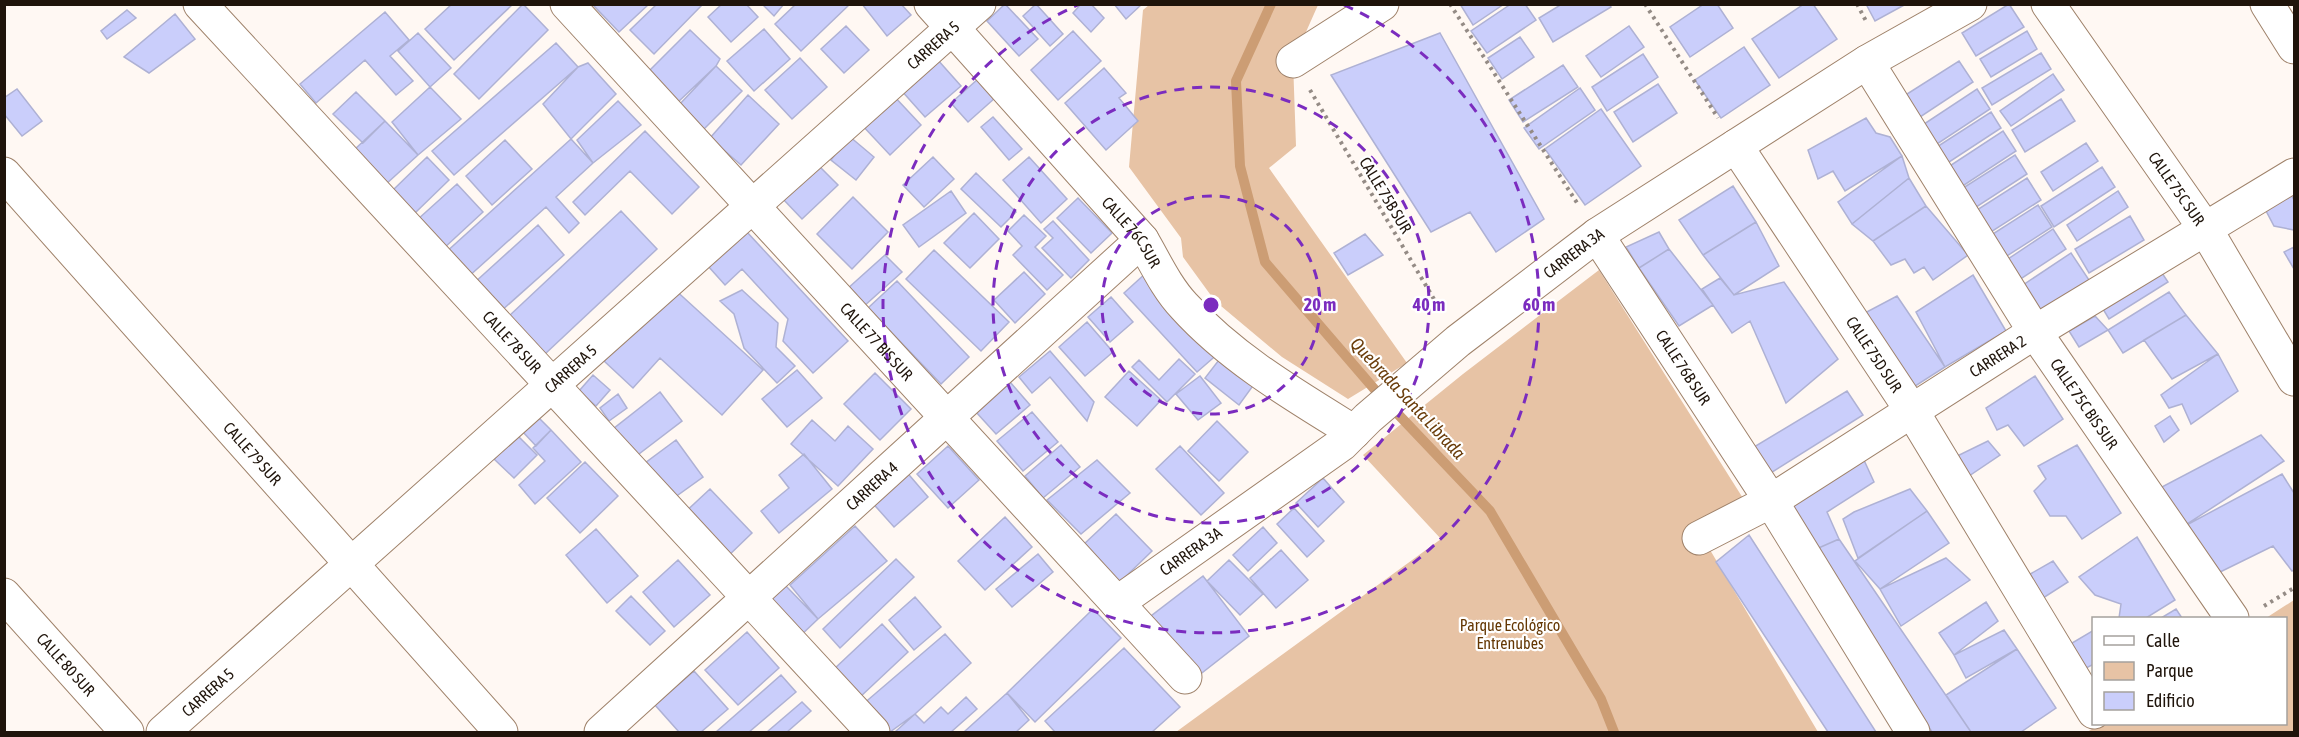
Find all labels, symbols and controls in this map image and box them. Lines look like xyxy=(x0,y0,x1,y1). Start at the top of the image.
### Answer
street label: CARRERA 5 xyxy=(903,17,963,73)
street label: CALLE 75C SUR xyxy=(2145,148,2209,228)
street label: CALLE 75B SUR xyxy=(1356,154,1416,236)
street label: CALLE 76C SUR xyxy=(1099,193,1164,270)
street label: CARRERA 3A xyxy=(1540,224,1607,282)
text: 20 m xyxy=(1304,294,1336,315)
text: 40 m xyxy=(1412,294,1445,315)
text: 60 m xyxy=(1523,294,1555,315)
centre of rings xyxy=(1201,295,1221,315)
street label: CALLE 77 BIS SUR xyxy=(837,299,917,384)
street label: CALLE 78 SUR xyxy=(479,307,545,377)
street label: CALLE 75D SUR xyxy=(1843,313,1906,395)
street label: CALLE 76B SUR xyxy=(1653,327,1714,408)
street label: CARRERA 2 xyxy=(1966,331,2029,381)
water label: Quebrada Santa Librada xyxy=(1346,333,1470,464)
street label: CARRERA 5 xyxy=(541,341,600,396)
street label: CALLE 75C BIS SUR xyxy=(2047,355,2122,452)
street label: CALLE 79 SUR xyxy=(220,418,285,488)
street label: CARRERA 4 xyxy=(842,458,901,514)
street label: CARRERA 3A xyxy=(1156,523,1225,579)
park label: Parque Ecológico Entrenubes xyxy=(1460,616,1560,652)
legend xyxy=(2092,617,2287,725)
street label: CALLE 80 SUR xyxy=(33,629,99,699)
text: Calle xyxy=(2146,630,2180,651)
text: Parque xyxy=(2146,660,2194,681)
street label: CARRERA 5 xyxy=(178,664,237,720)
text: Edificio xyxy=(2146,690,2195,711)

